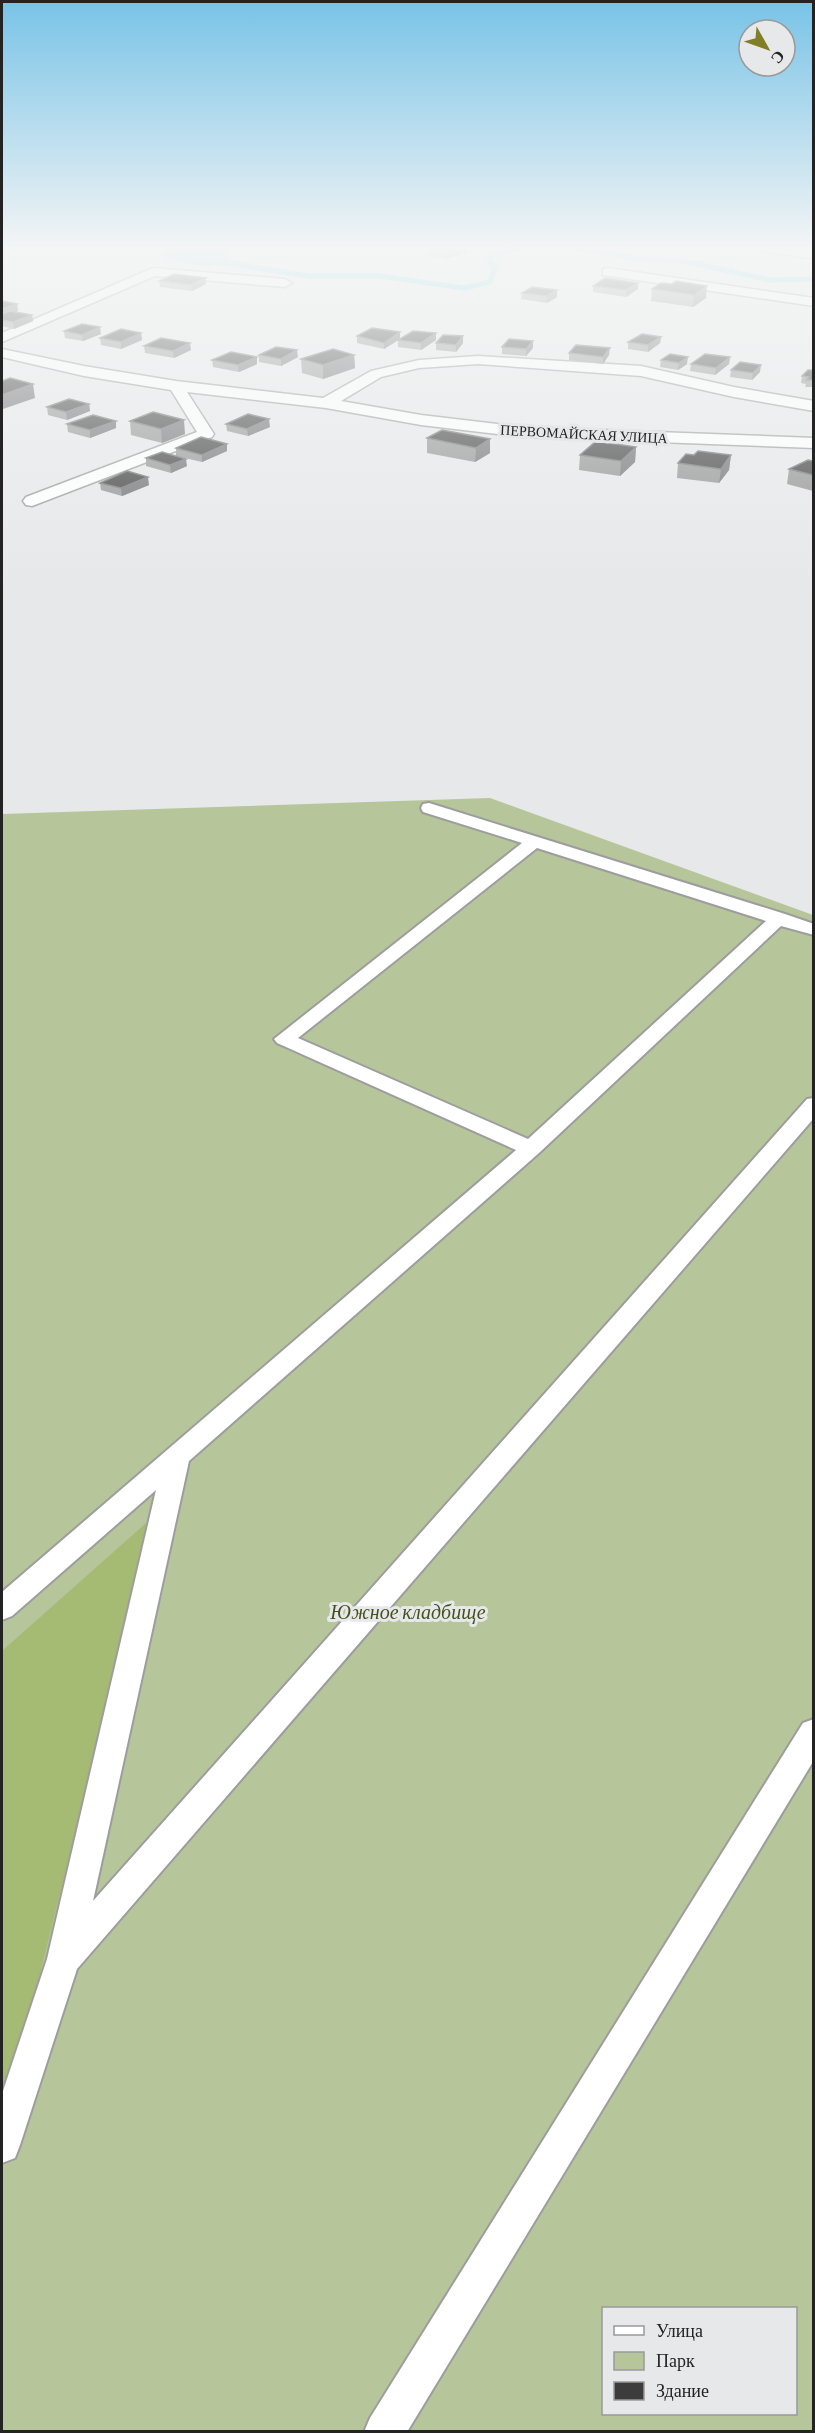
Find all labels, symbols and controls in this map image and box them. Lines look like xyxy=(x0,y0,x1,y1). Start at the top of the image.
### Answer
north arrow xyxy=(737,18,797,78)
text: С xyxy=(768,47,788,67)
street label: ПЕРВОМАЙСКАЯ УЛИЦА xyxy=(500,422,669,446)
park label: Южное кладбище xyxy=(329,1601,486,1624)
legend xyxy=(602,2307,797,2415)
text: Улица xyxy=(656,2321,703,2341)
text: Парк xyxy=(656,2351,695,2371)
text: Здание xyxy=(656,2381,709,2401)

